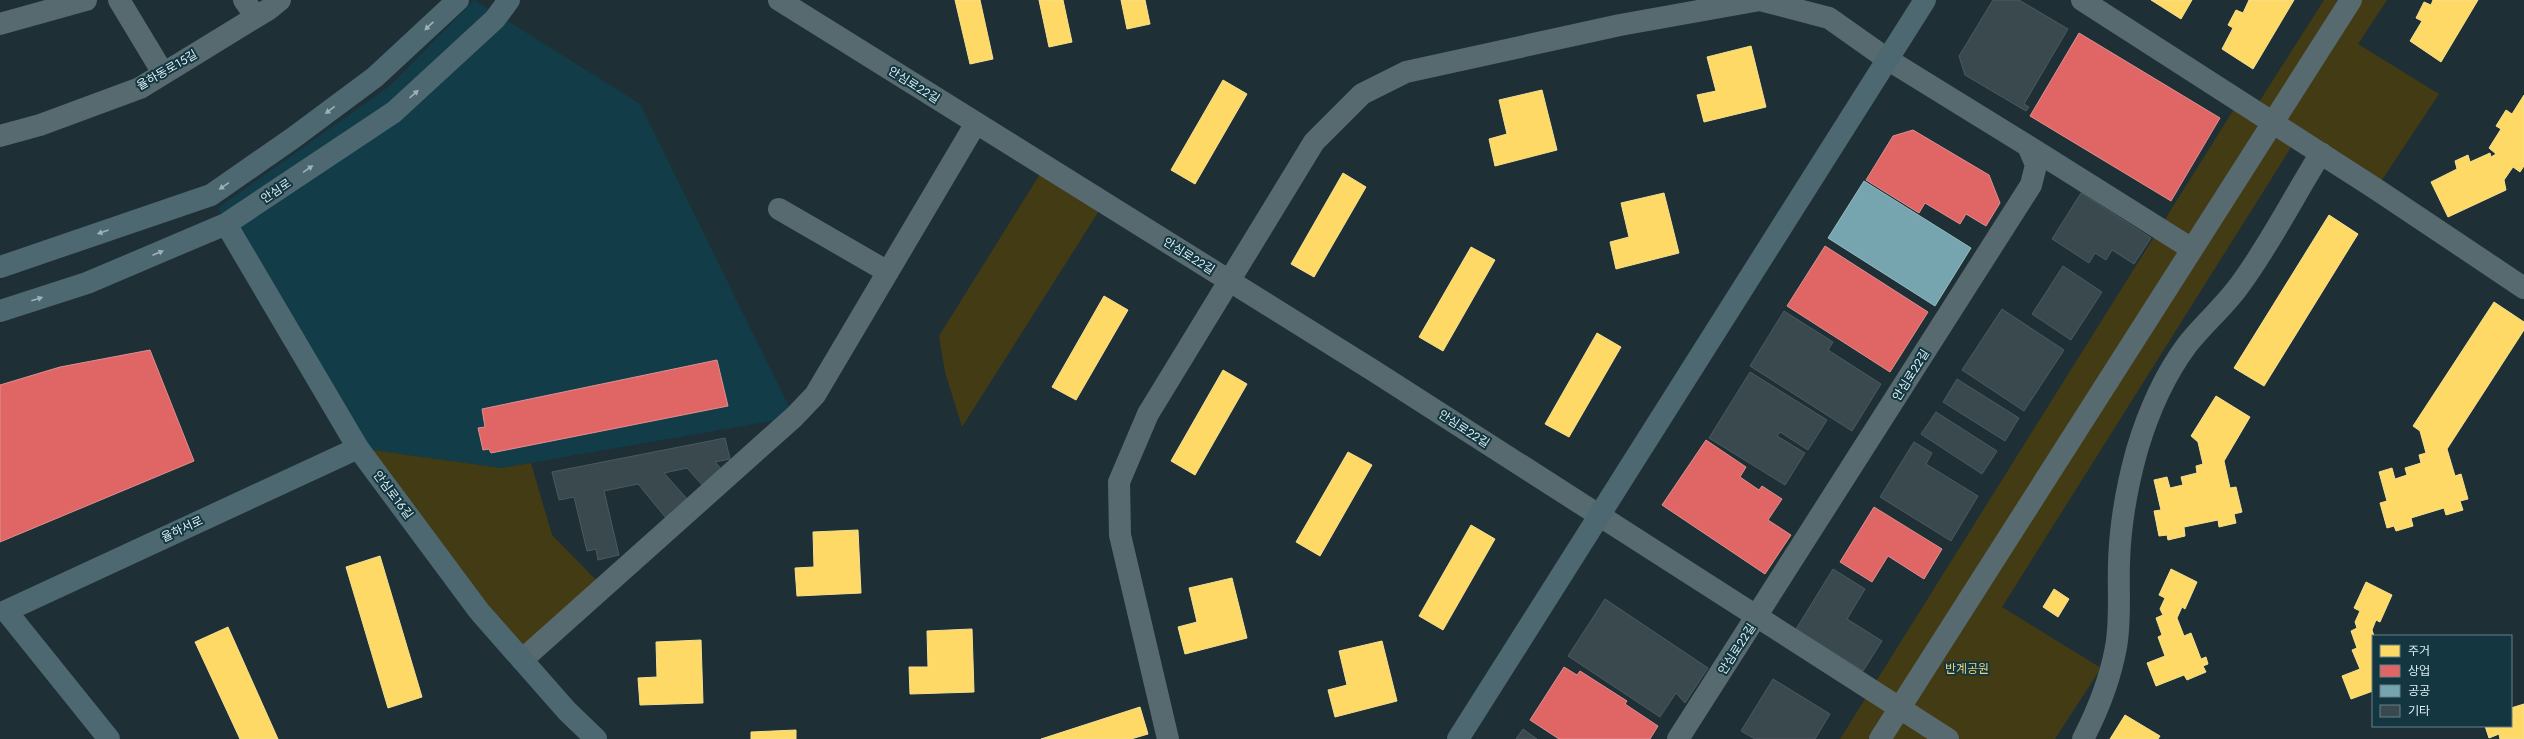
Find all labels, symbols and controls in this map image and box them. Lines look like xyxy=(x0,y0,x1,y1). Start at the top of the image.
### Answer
one-way arrow xyxy=(424,22,434,31)
street label: 율하동로15길 xyxy=(133,45,201,95)
street label: 안심로22길 xyxy=(885,62,943,108)
one-way arrow xyxy=(408,89,419,98)
one-way arrow xyxy=(325,106,335,114)
one-way arrow xyxy=(303,165,313,173)
street label: 안심로 xyxy=(257,174,295,208)
one-way arrow xyxy=(218,182,230,189)
one-way arrow xyxy=(97,229,109,235)
street label: 안심로22길 xyxy=(1160,233,1218,279)
one-way arrow xyxy=(153,249,165,255)
one-way arrow xyxy=(31,296,43,302)
street label: 안심로22길 xyxy=(1888,346,1934,404)
street label: 안심로22길 xyxy=(1435,406,1493,452)
street label: 안심로16길 xyxy=(369,467,417,523)
street label: 율하서로 xyxy=(158,512,206,546)
street label: 안심로22길 xyxy=(1714,620,1760,678)
legend xyxy=(2372,635,2512,727)
text: 주거 xyxy=(2408,642,2430,660)
park label: 반계공원 xyxy=(1945,660,1989,678)
text: 상업 xyxy=(2408,662,2430,680)
text: 공공 xyxy=(2408,682,2430,700)
text: 기타 xyxy=(2408,702,2430,720)

